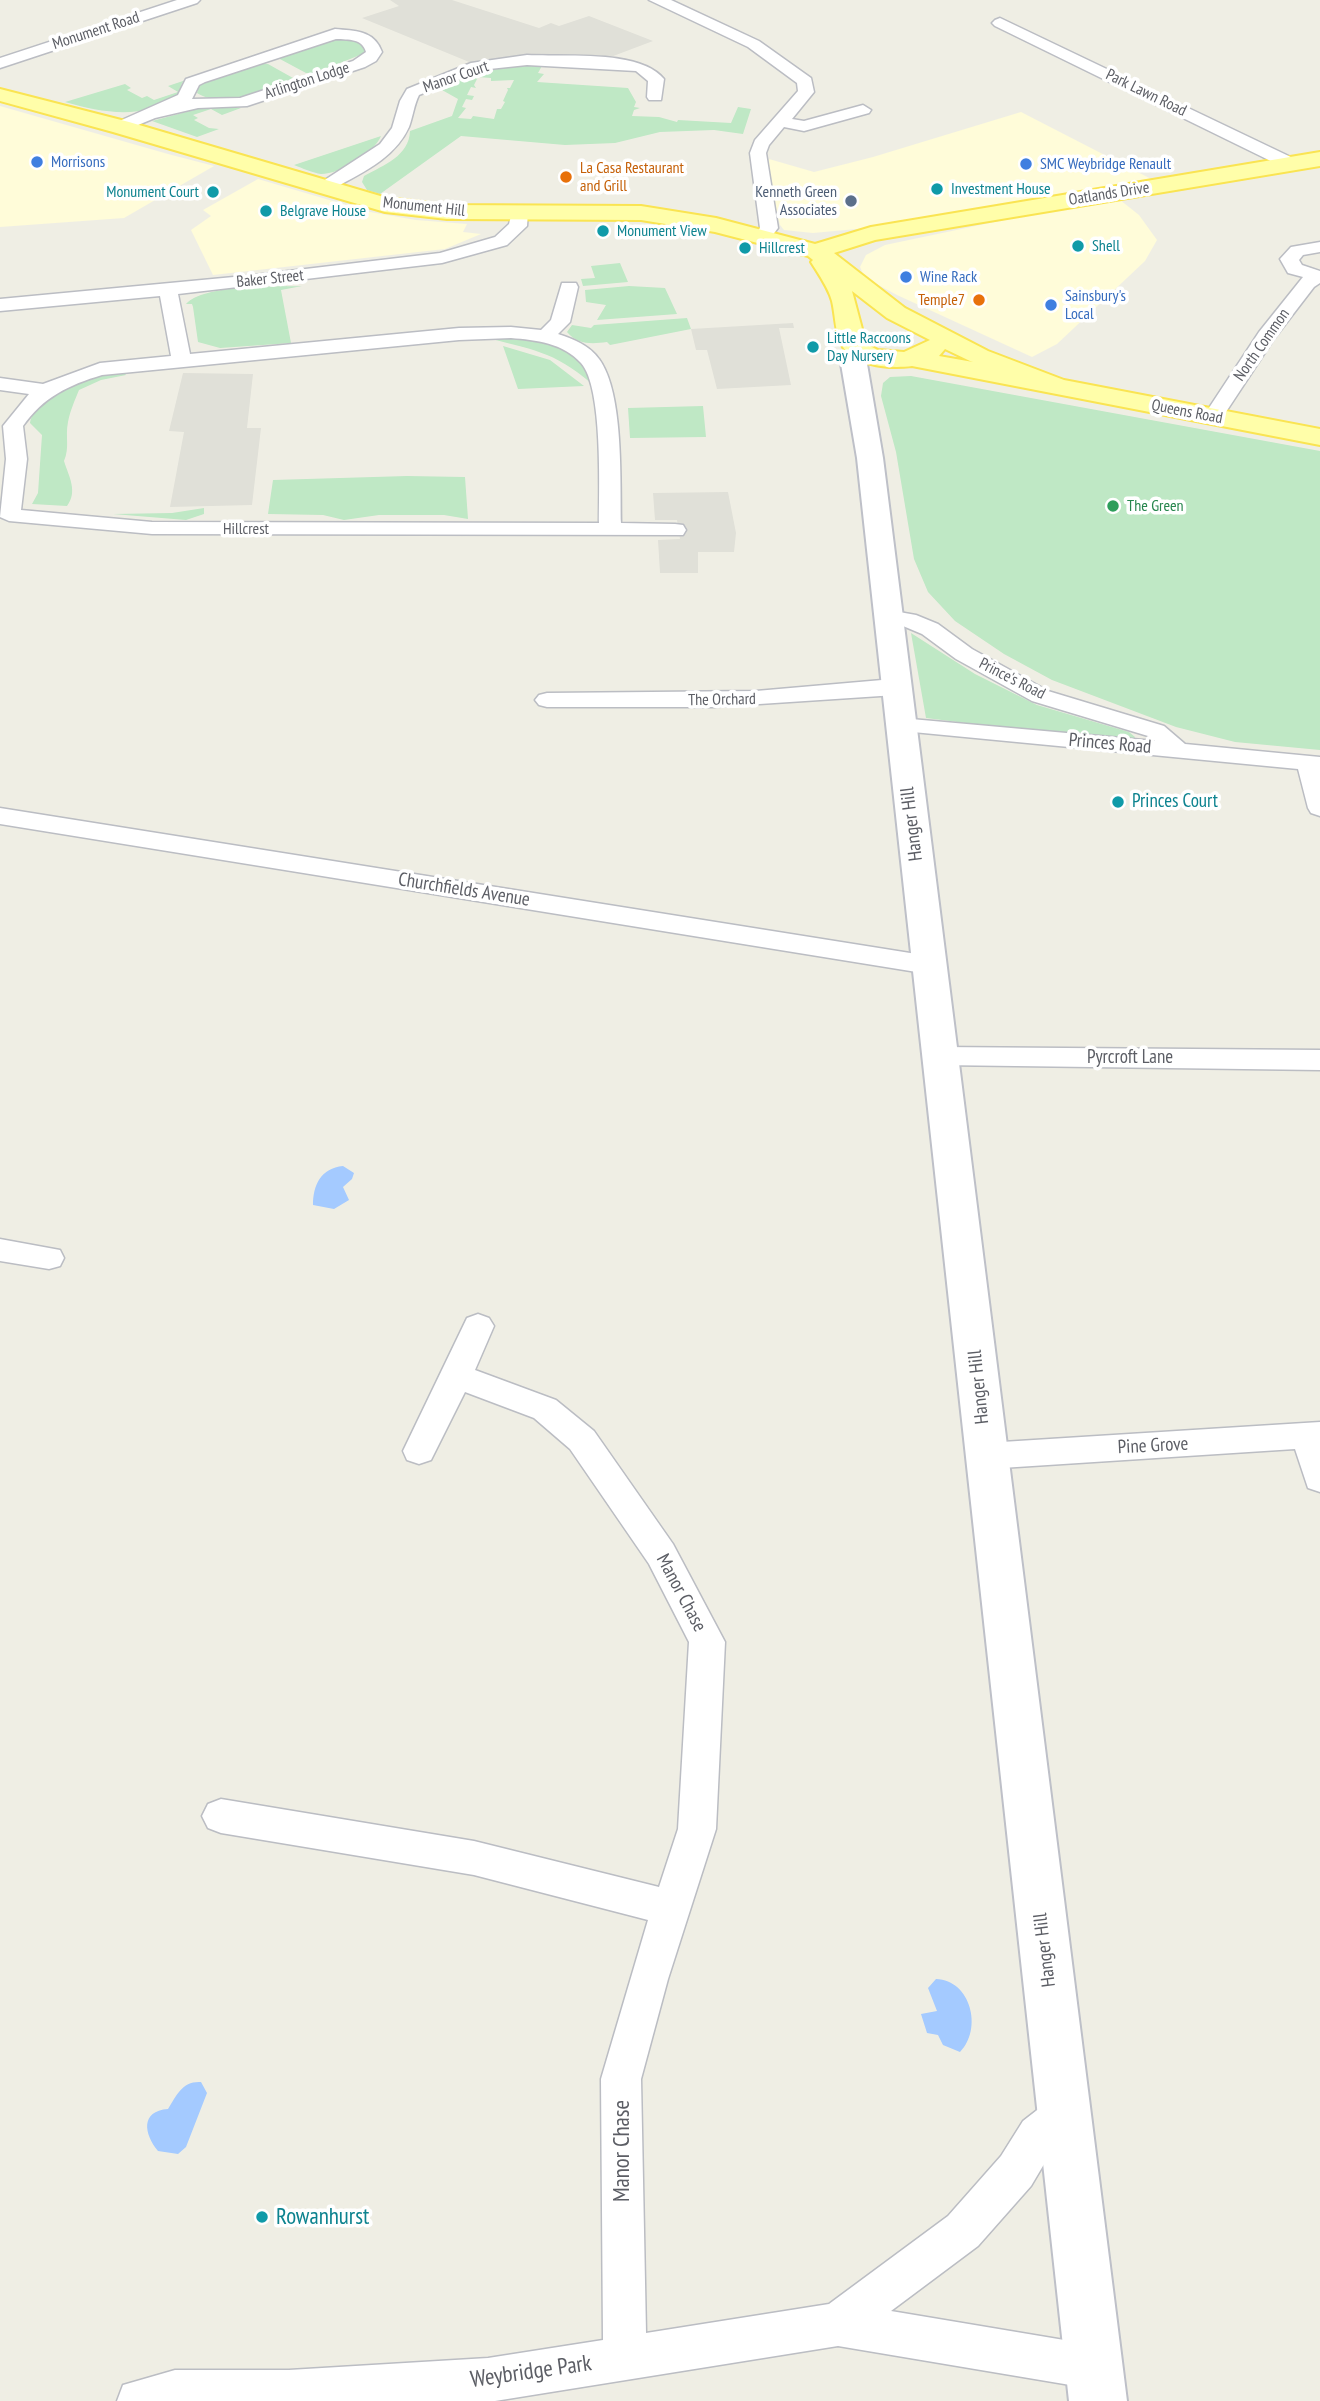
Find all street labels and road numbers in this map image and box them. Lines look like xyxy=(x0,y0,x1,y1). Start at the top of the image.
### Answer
street label: Monument Road xyxy=(50,8,142,54)
street label: Manor Court xyxy=(421,57,491,97)
street label: Arlington Lodge xyxy=(262,58,352,104)
street label: Park Lawn Road xyxy=(1103,65,1189,121)
street label: Oatlands Drive xyxy=(1067,178,1151,210)
street label: Monument Hill xyxy=(382,193,466,221)
street label: Baker Street xyxy=(235,266,305,292)
street label: North Common xyxy=(1230,305,1294,385)
street label: Queens Road xyxy=(1150,396,1224,428)
street label: Hillcrest xyxy=(223,519,269,539)
street label: Prince's Road xyxy=(976,654,1048,704)
street label: The Orchard xyxy=(688,690,756,710)
street label: Princes Road xyxy=(1068,729,1152,759)
street label: Hanger Hill xyxy=(896,786,928,862)
street label: Churchfields Avenue xyxy=(397,868,531,912)
street label: Pyrcroft Lane xyxy=(1087,1047,1173,1069)
street label: Hanger Hill xyxy=(964,1349,994,1425)
street label: Pine Grove xyxy=(1117,1433,1189,1459)
street label: Manor Chase xyxy=(651,1550,711,1636)
street label: Hanger Hill xyxy=(1029,1912,1061,1988)
street label: Manor Chase xyxy=(608,2100,636,2202)
street label: Weybridge Park xyxy=(469,2350,593,2394)

